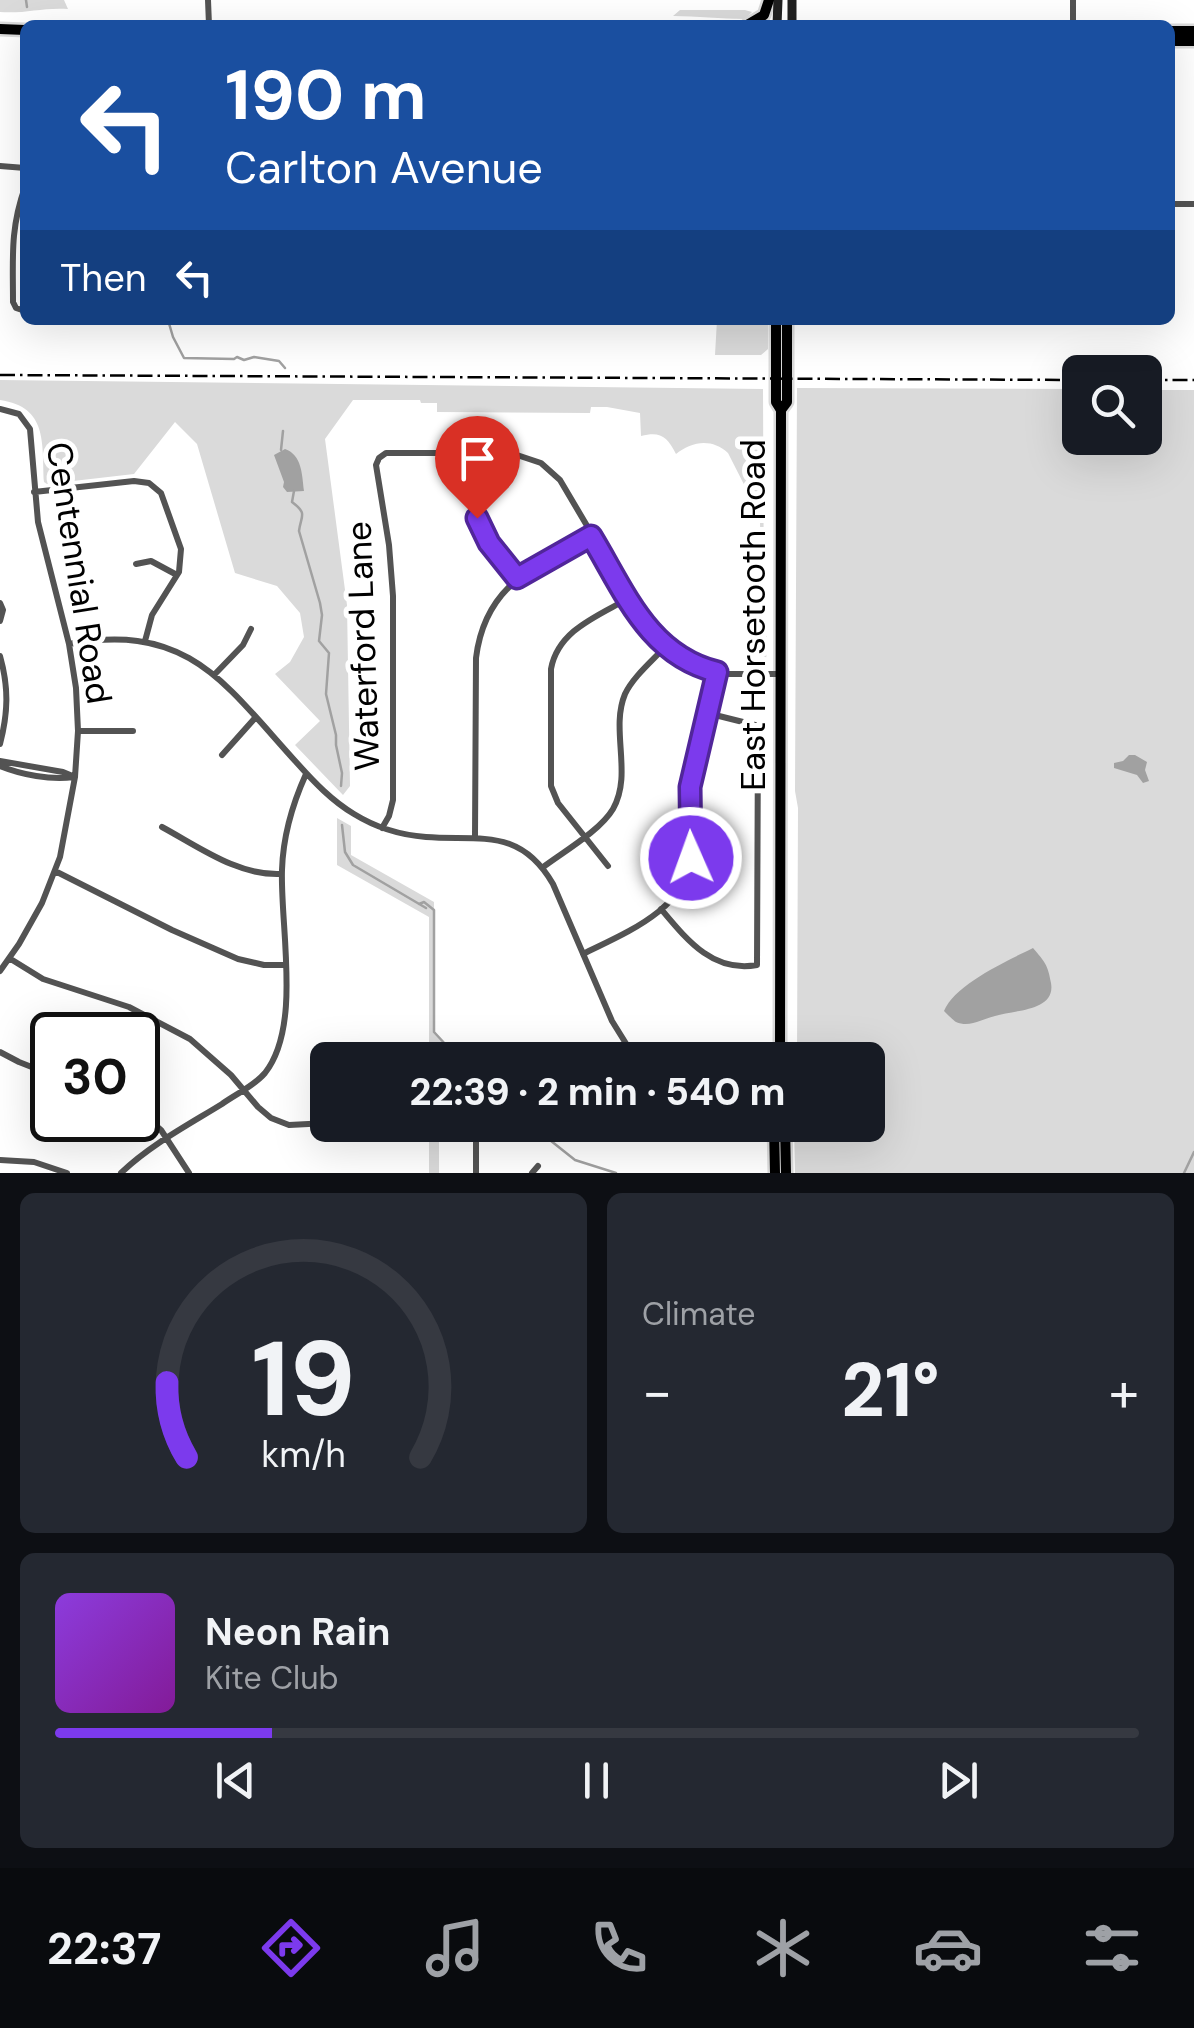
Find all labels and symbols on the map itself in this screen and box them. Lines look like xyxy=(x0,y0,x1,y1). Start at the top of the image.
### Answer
pin xyxy=(435,416,520,519)
street label: Centennial Road xyxy=(36,439,122,707)
street label: East Horsetooth Road xyxy=(730,439,776,791)
street label: Waterford Lane xyxy=(336,520,390,772)
position arrow xyxy=(639,806,743,910)
speed limit sign: 30 xyxy=(30,1012,160,1142)

